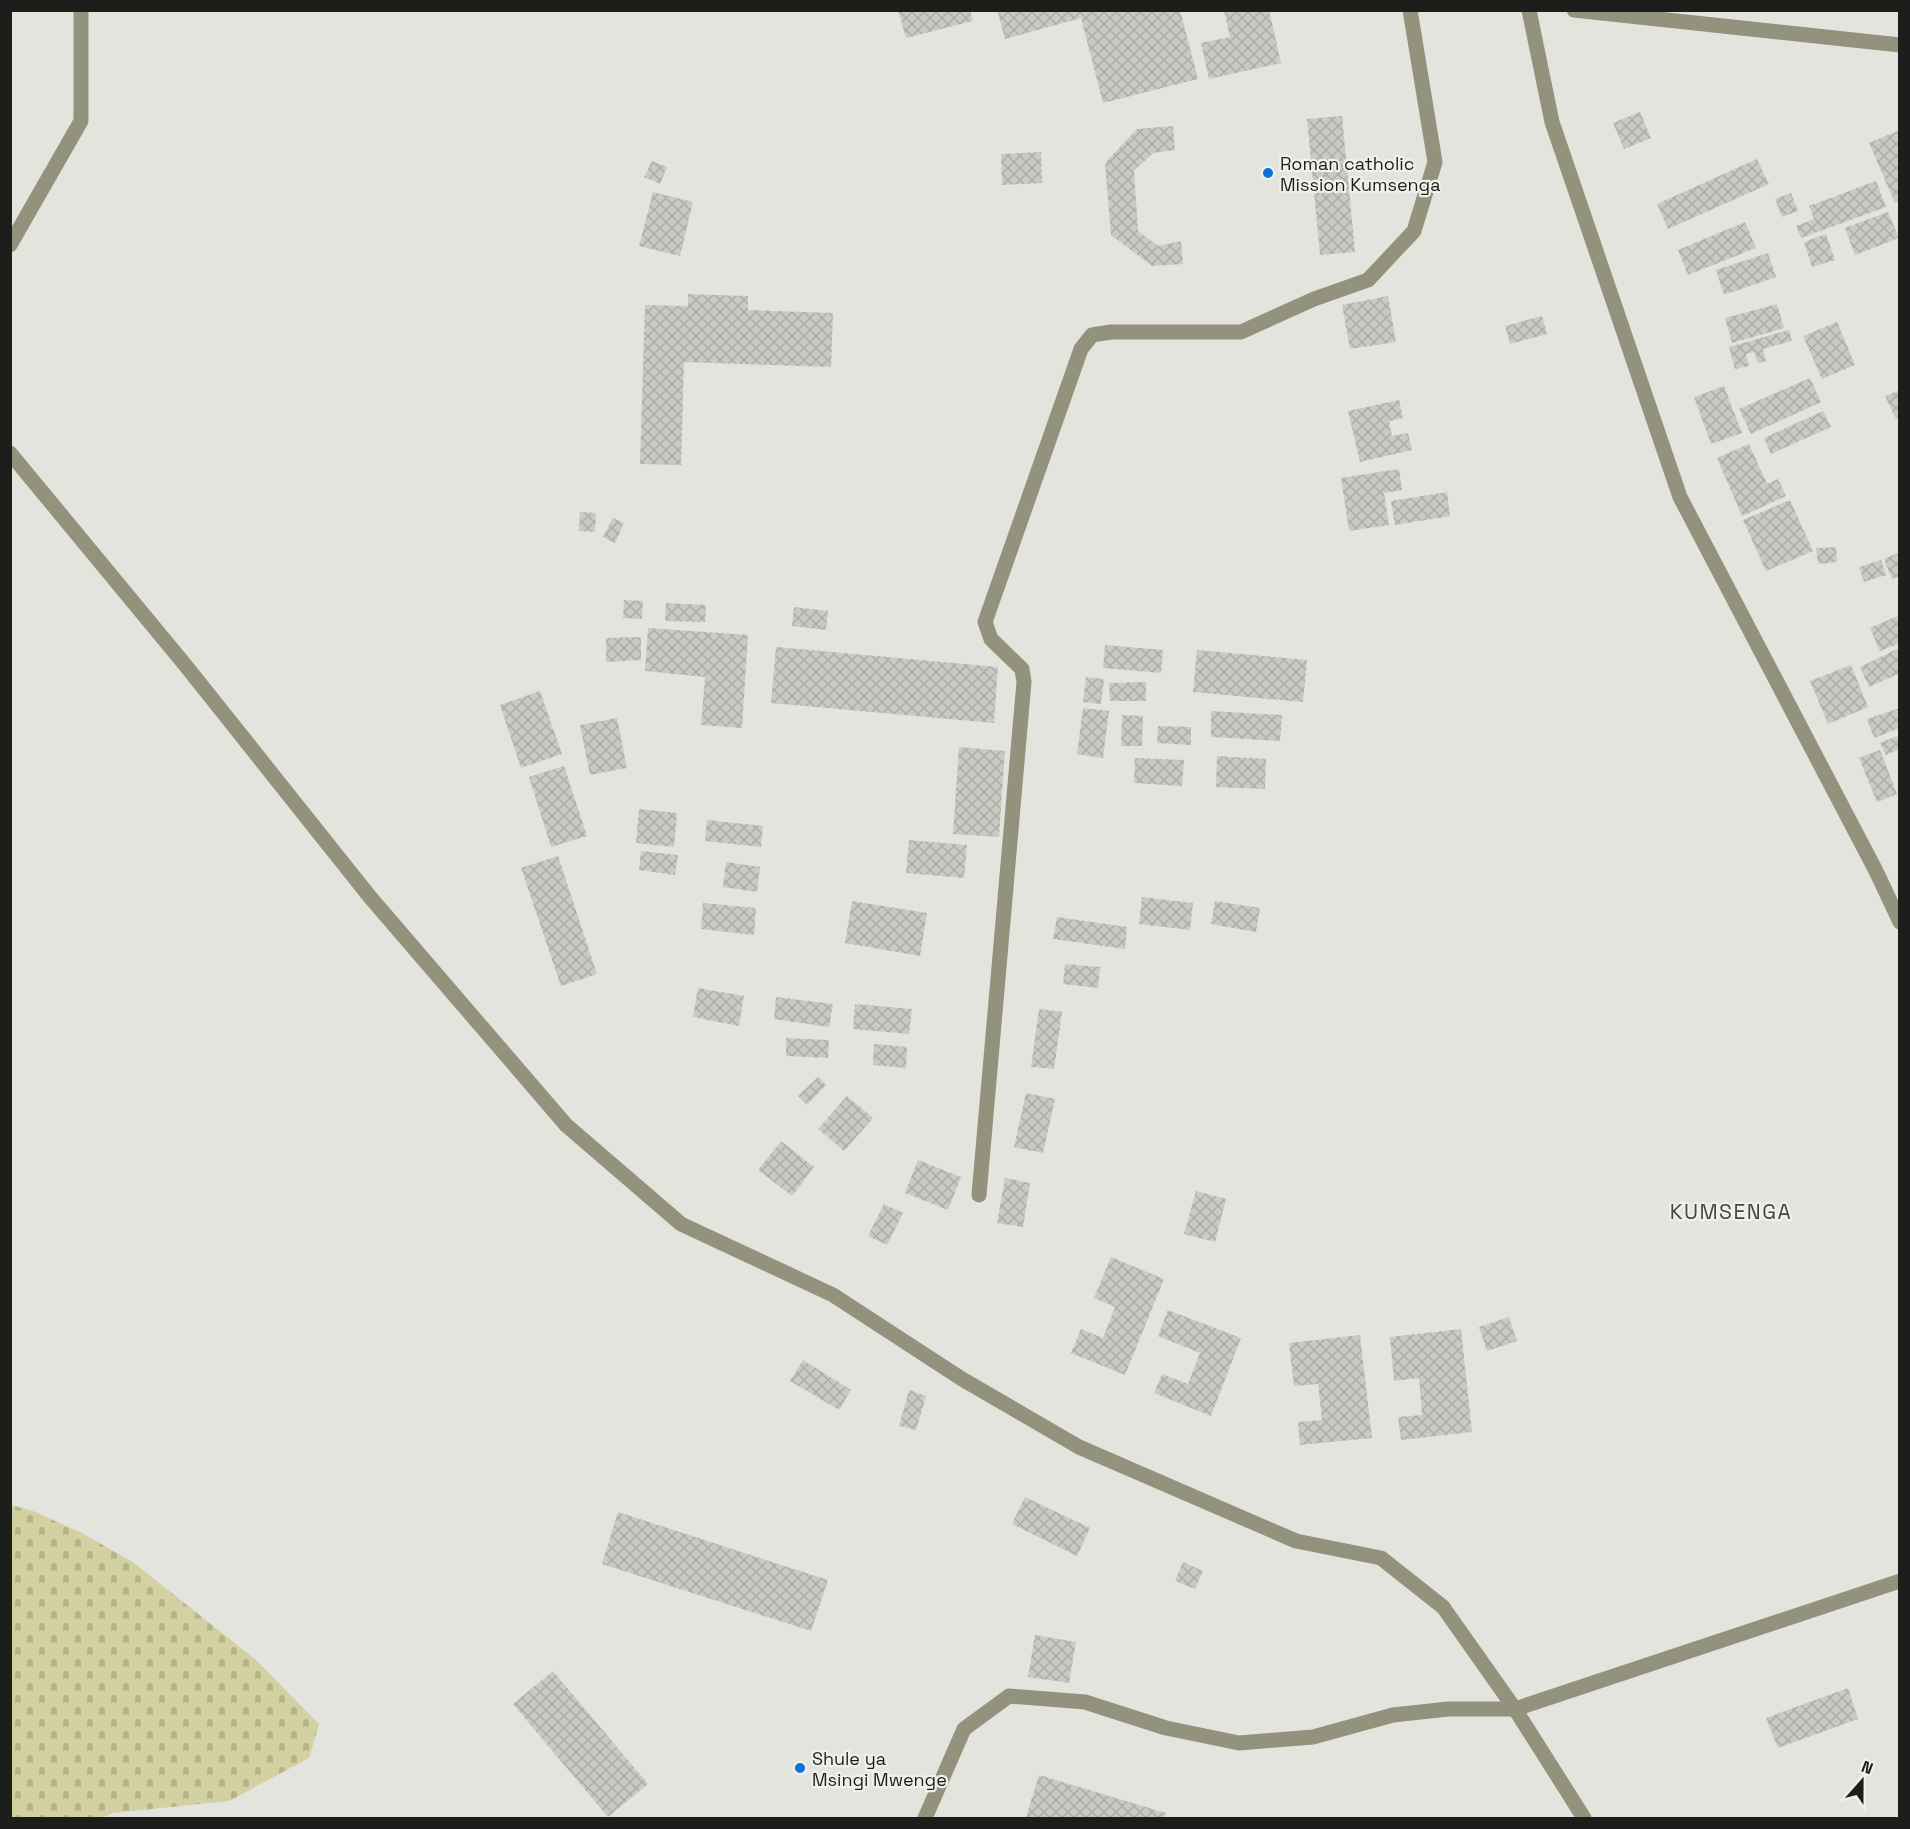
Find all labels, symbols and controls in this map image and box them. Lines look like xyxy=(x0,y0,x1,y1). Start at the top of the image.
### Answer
place label: Roman catholic Mission Kumsenga xyxy=(1280,152,1441,196)
marker: Roman catholic Mission Kumsenga xyxy=(1261,166,1275,180)
district label: KUMSENGA xyxy=(1670,1198,1792,1225)
place label: Shule ya Msingi Mwenge xyxy=(812,1747,947,1791)
north arrow xyxy=(1832,1751,1892,1811)
text: N xyxy=(1858,1756,1876,1779)
marker: Shule ya Msingi Mwenge xyxy=(793,1761,807,1775)

